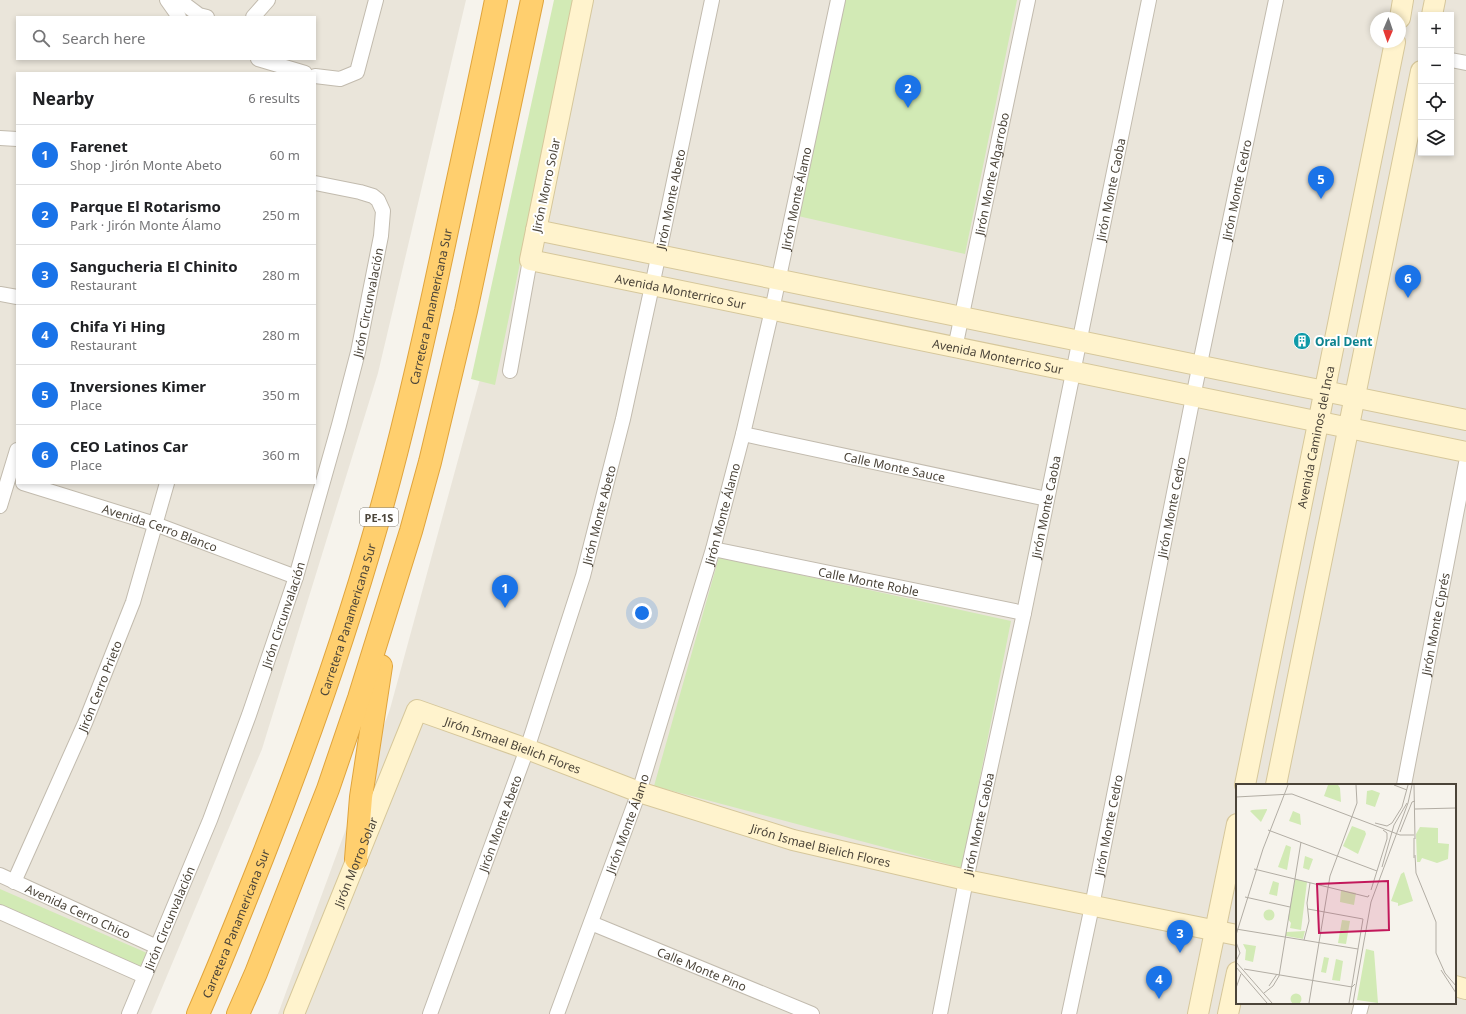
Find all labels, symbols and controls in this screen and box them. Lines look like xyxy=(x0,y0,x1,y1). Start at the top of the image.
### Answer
north arrow xyxy=(1370,12,1406,48)
map controls xyxy=(1418,12,1454,156)
button: + xyxy=(1418,12,1454,48)
search box xyxy=(16,16,316,60)
icon: search xyxy=(30,27,52,49)
text: Search here xyxy=(62,28,145,48)
button: − xyxy=(1418,48,1454,84)
pin: 2 xyxy=(895,75,921,108)
button: locate xyxy=(1418,84,1454,120)
text: Nearby xyxy=(32,87,94,110)
text: 6 results xyxy=(248,89,300,107)
street label: Jirón Monte Algarrobo xyxy=(970,111,1013,238)
button: layers xyxy=(1418,120,1454,156)
text: Farenet xyxy=(70,136,128,156)
street label: Jirón Morro Solar xyxy=(528,136,564,235)
street label: Jirón Monte Caoba xyxy=(1091,137,1129,243)
street label: Jirón Monte Cedro xyxy=(1217,138,1255,243)
street label: Jirón Monte Álamo xyxy=(776,145,815,252)
text: 1 xyxy=(41,146,49,164)
text: 60 m xyxy=(270,146,300,164)
street label: Jirón Monte Abeto xyxy=(651,147,689,252)
text: Shop · Jirón Monte Abeto xyxy=(70,156,222,174)
pin: 5 xyxy=(1308,166,1334,199)
text: Parque El Rotarismo xyxy=(70,196,221,216)
text: 2 xyxy=(41,206,49,224)
text: 250 m xyxy=(262,206,300,224)
text: Park · Jirón Monte Álamo xyxy=(70,216,221,234)
street label: Carretera Panamericana Sur xyxy=(405,227,456,386)
street label: Jirón Circunvalación xyxy=(348,246,387,360)
text: Sangucheria El Chinito xyxy=(70,256,238,276)
pin: 6 xyxy=(1395,265,1421,298)
text: 3 xyxy=(41,266,49,284)
text: 280 m xyxy=(262,266,300,284)
street label: Avenida Monterrico Sur xyxy=(614,269,748,313)
text: Restaurant xyxy=(70,276,137,294)
text: Chifa Yi Hing xyxy=(70,316,166,336)
text: 4 xyxy=(41,326,49,344)
text: 280 m xyxy=(262,326,300,344)
building icon: Oral Dent xyxy=(1292,331,1312,351)
place label: Oral Dent xyxy=(1315,333,1372,350)
street label: Avenida Monterrico Sur xyxy=(931,334,1065,378)
text: Restaurant xyxy=(70,336,137,354)
street label: Avenida Caminos del Inca xyxy=(1293,364,1338,510)
text: Inversiones Kimer xyxy=(70,376,206,396)
text: 5 xyxy=(41,386,49,404)
text: 350 m xyxy=(262,386,300,404)
text: Place xyxy=(70,396,102,414)
text: CEO Latinos Car xyxy=(70,436,188,456)
text: 6 xyxy=(41,446,49,464)
text: 360 m xyxy=(262,446,300,464)
street label: Calle Monte Sauce xyxy=(842,447,947,486)
street label: Jirón Monte Caoba xyxy=(1027,454,1064,561)
street label: Jirón Monte Cedro xyxy=(1153,455,1189,560)
text: Place xyxy=(70,456,102,474)
street label: Jirón Monte Álamo xyxy=(700,461,744,568)
street label: Jirón Monte Abeto xyxy=(577,463,619,568)
street label: Avenida Cerro Blanco xyxy=(100,500,220,555)
road number: PE-1S xyxy=(360,508,398,526)
street label: Carretera Panamericana Sur xyxy=(315,541,380,698)
street label: Jirón Circunvalación xyxy=(257,560,308,671)
street label: Calle Monte Roble xyxy=(817,562,921,600)
street label: Jirón Monte Ciprés xyxy=(1417,571,1453,678)
pin: 1 xyxy=(492,575,518,608)
your location xyxy=(632,603,652,623)
street label: Jirón Cerro Prieto xyxy=(73,638,126,735)
street label: Jirón Ismael Bielich Flores xyxy=(442,712,584,778)
street label: Jirón Monte Caoba xyxy=(959,771,998,878)
street label: Jirón Monte Abeto xyxy=(474,772,525,875)
street label: Jirón Monte Álamo xyxy=(601,772,653,877)
street label: Jirón Monte Cedro xyxy=(1090,773,1126,878)
inset map xyxy=(1236,784,1456,1004)
street label: Jirón Morro Solar xyxy=(329,814,381,911)
street label: Jirón Ismael Bielich Flores xyxy=(748,819,893,871)
street label: Carretera Panamericana Sur xyxy=(198,846,273,1001)
street label: Jirón Circunvalación xyxy=(139,863,198,974)
street label: Avenida Cerro Chico xyxy=(23,879,134,942)
pin: 3 xyxy=(1167,920,1193,953)
street label: Calle Monte Pino xyxy=(655,943,749,995)
pin: 4 xyxy=(1146,966,1172,999)

